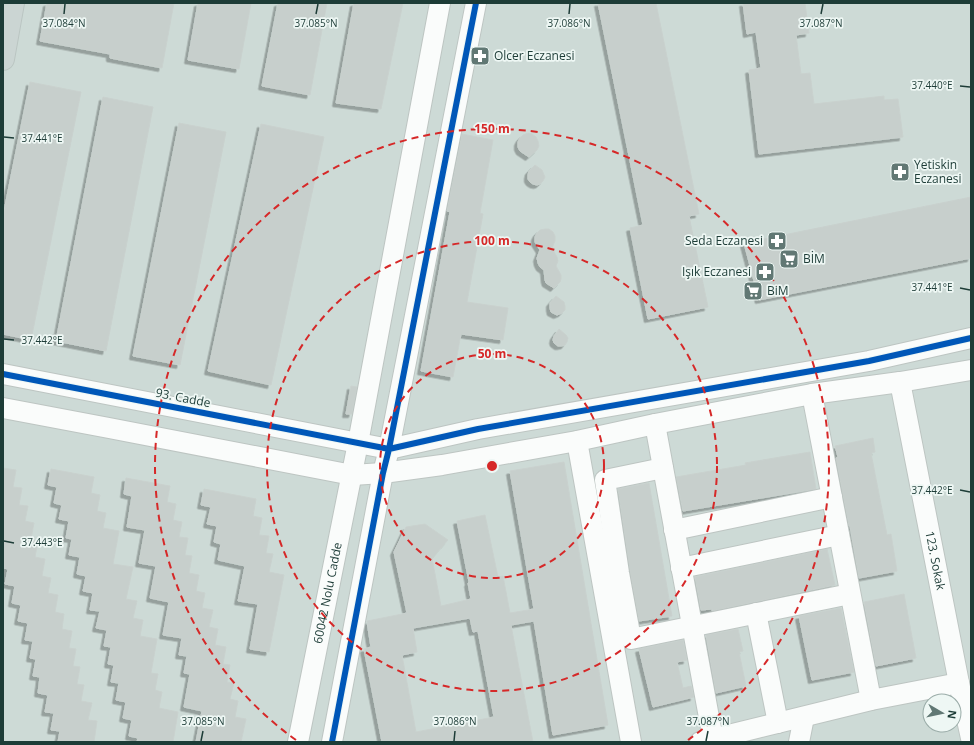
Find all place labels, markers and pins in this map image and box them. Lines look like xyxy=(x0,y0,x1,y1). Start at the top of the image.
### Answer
pharmacy icon: Olcer Eczanesi xyxy=(469,45,491,67)
place label: Olcer Eczanesi xyxy=(494,47,574,64)
place label: Yetiskin Eczanesi xyxy=(914,156,962,187)
pharmacy icon: Yetiskin Eczanesi xyxy=(889,161,911,183)
pharmacy icon: Seda Eczanesi xyxy=(766,230,788,252)
place label: Seda Eczanesi xyxy=(685,232,763,249)
supermarket icon: BİM xyxy=(778,248,800,270)
place label: BİM xyxy=(803,250,825,267)
pharmacy icon: Işık Eczanesi xyxy=(754,261,776,283)
place label: Işık Eczanesi xyxy=(682,263,751,280)
supermarket icon: BiM xyxy=(742,280,764,302)
place label: BiM xyxy=(767,282,789,299)
centre of rings xyxy=(485,459,499,473)

